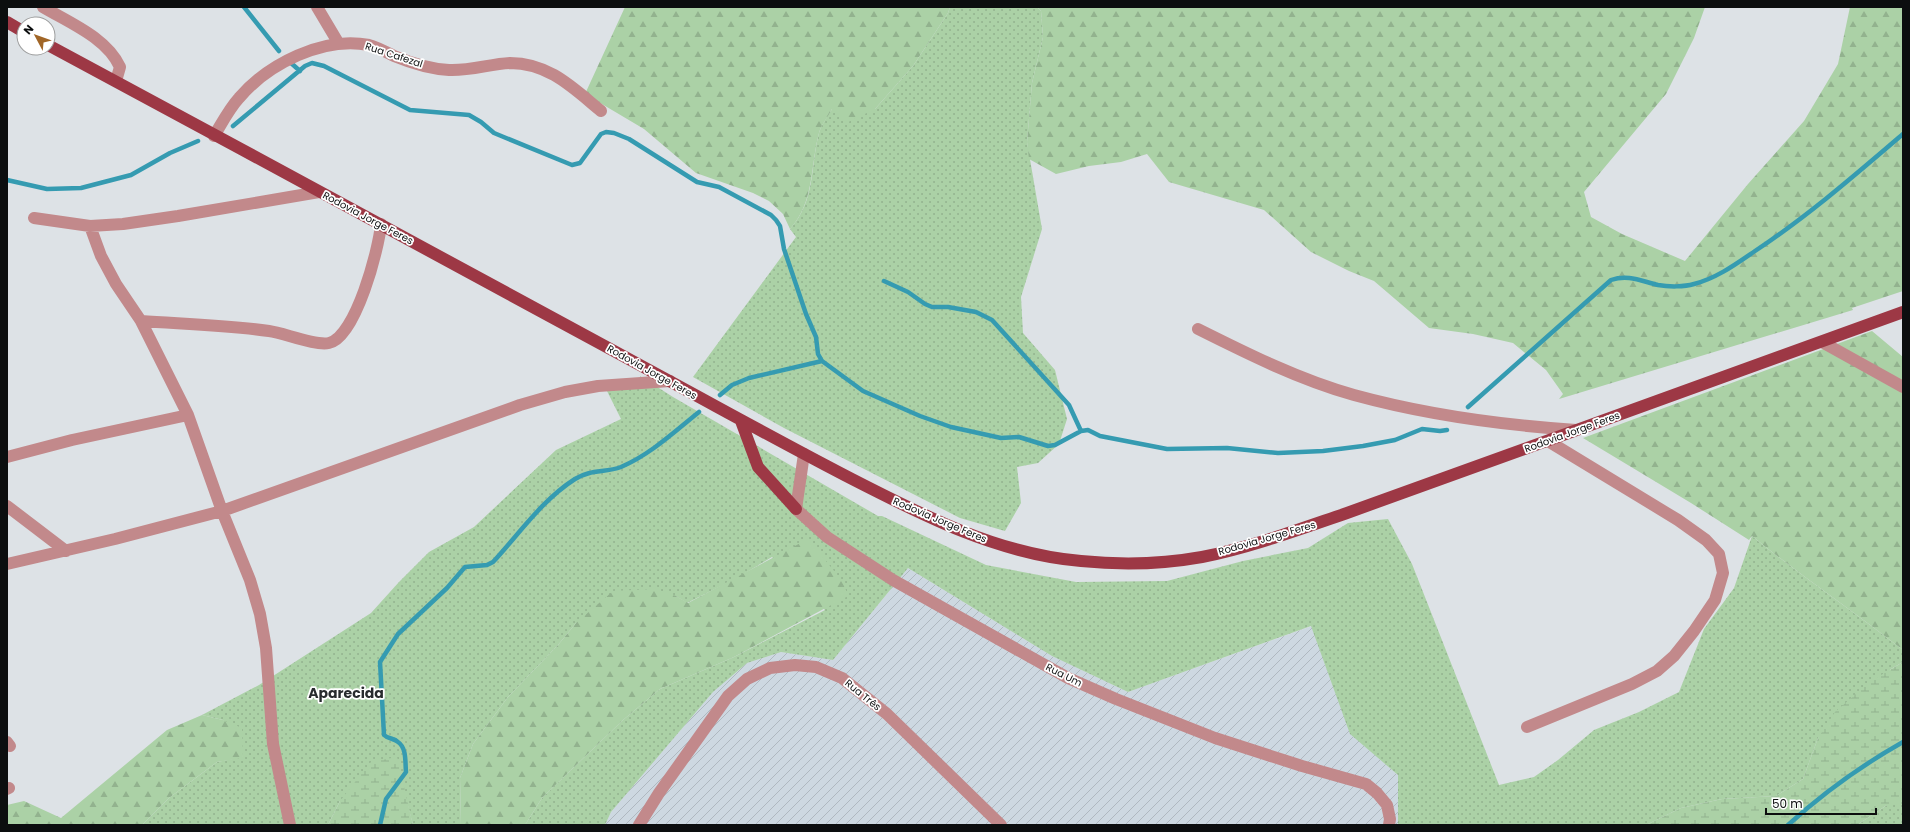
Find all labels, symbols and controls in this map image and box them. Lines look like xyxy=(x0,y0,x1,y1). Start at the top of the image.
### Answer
north arrow xyxy=(16,16,56,56)
text: N xyxy=(20,21,37,38)
street label: Rua Cafezal xyxy=(363,39,425,71)
street label: Rodovia Jorge Feres xyxy=(320,188,416,248)
street label: Rodovia Jorge Feres xyxy=(604,341,700,403)
street label: Rodovia Jorge Feres xyxy=(1522,408,1622,456)
street label: Rodovia Jorge Feres xyxy=(891,493,989,547)
street label: Rodovia Jorge Feres xyxy=(1217,517,1317,559)
street label: Rua Um xyxy=(1043,659,1085,691)
street label: Rua Três xyxy=(842,676,884,714)
district label: Aparecida xyxy=(308,683,384,703)
scale bar xyxy=(1766,790,1876,816)
text: 50 m xyxy=(1772,795,1803,812)

